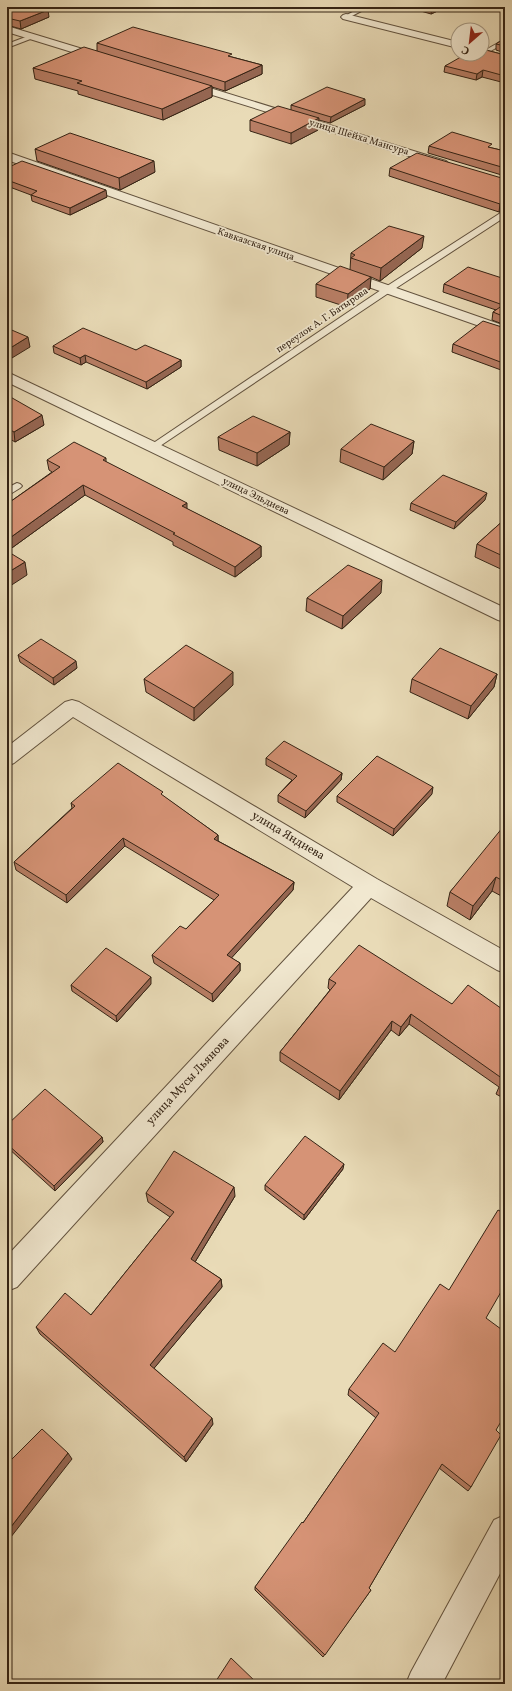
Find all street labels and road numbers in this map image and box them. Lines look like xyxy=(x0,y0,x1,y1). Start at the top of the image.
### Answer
street label: улица Шейха Мансура xyxy=(307,115,411,159)
street label: Кавказская улица xyxy=(215,224,297,264)
street label: переулок А. Г. Батырова xyxy=(273,284,371,356)
street label: улица Эльдиева xyxy=(220,474,292,518)
street label: улица Яндиева xyxy=(248,808,328,864)
street label: улица Мусы Льянова xyxy=(143,1033,233,1129)

